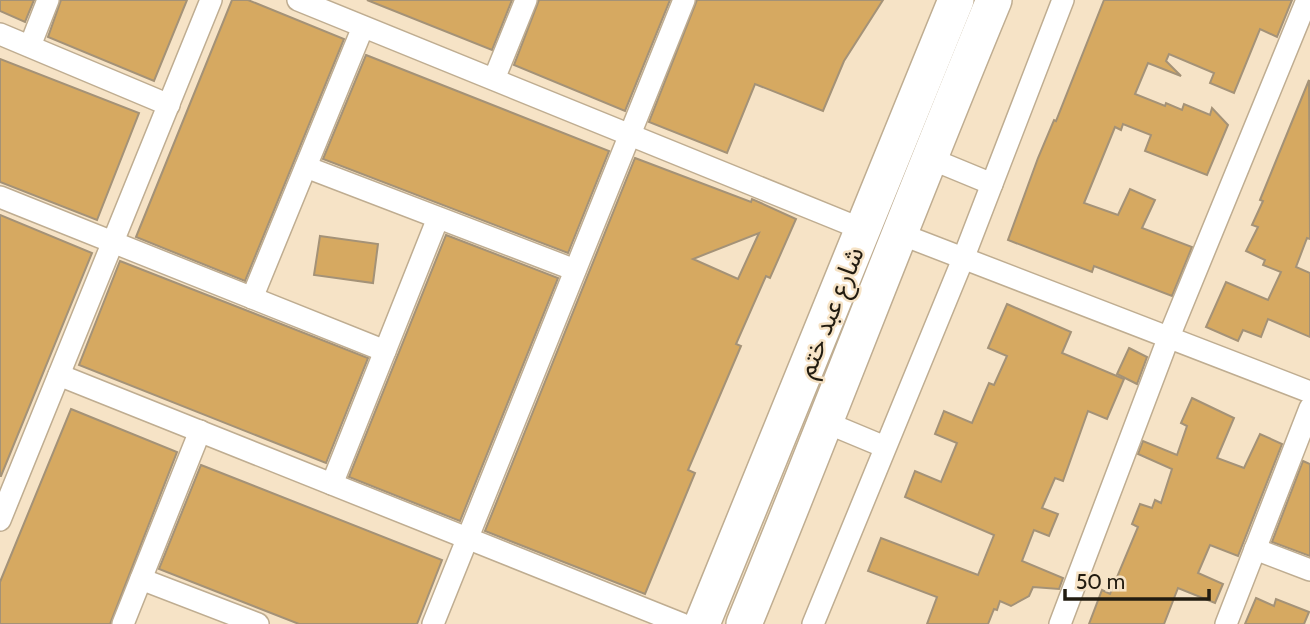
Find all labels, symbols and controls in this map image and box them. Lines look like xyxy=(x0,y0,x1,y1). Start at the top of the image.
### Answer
street label: شارع عبد ختم xyxy=(789,242,874,383)
scale bar xyxy=(1065,558,1208,602)
text: 50 m xyxy=(1076,569,1125,594)

